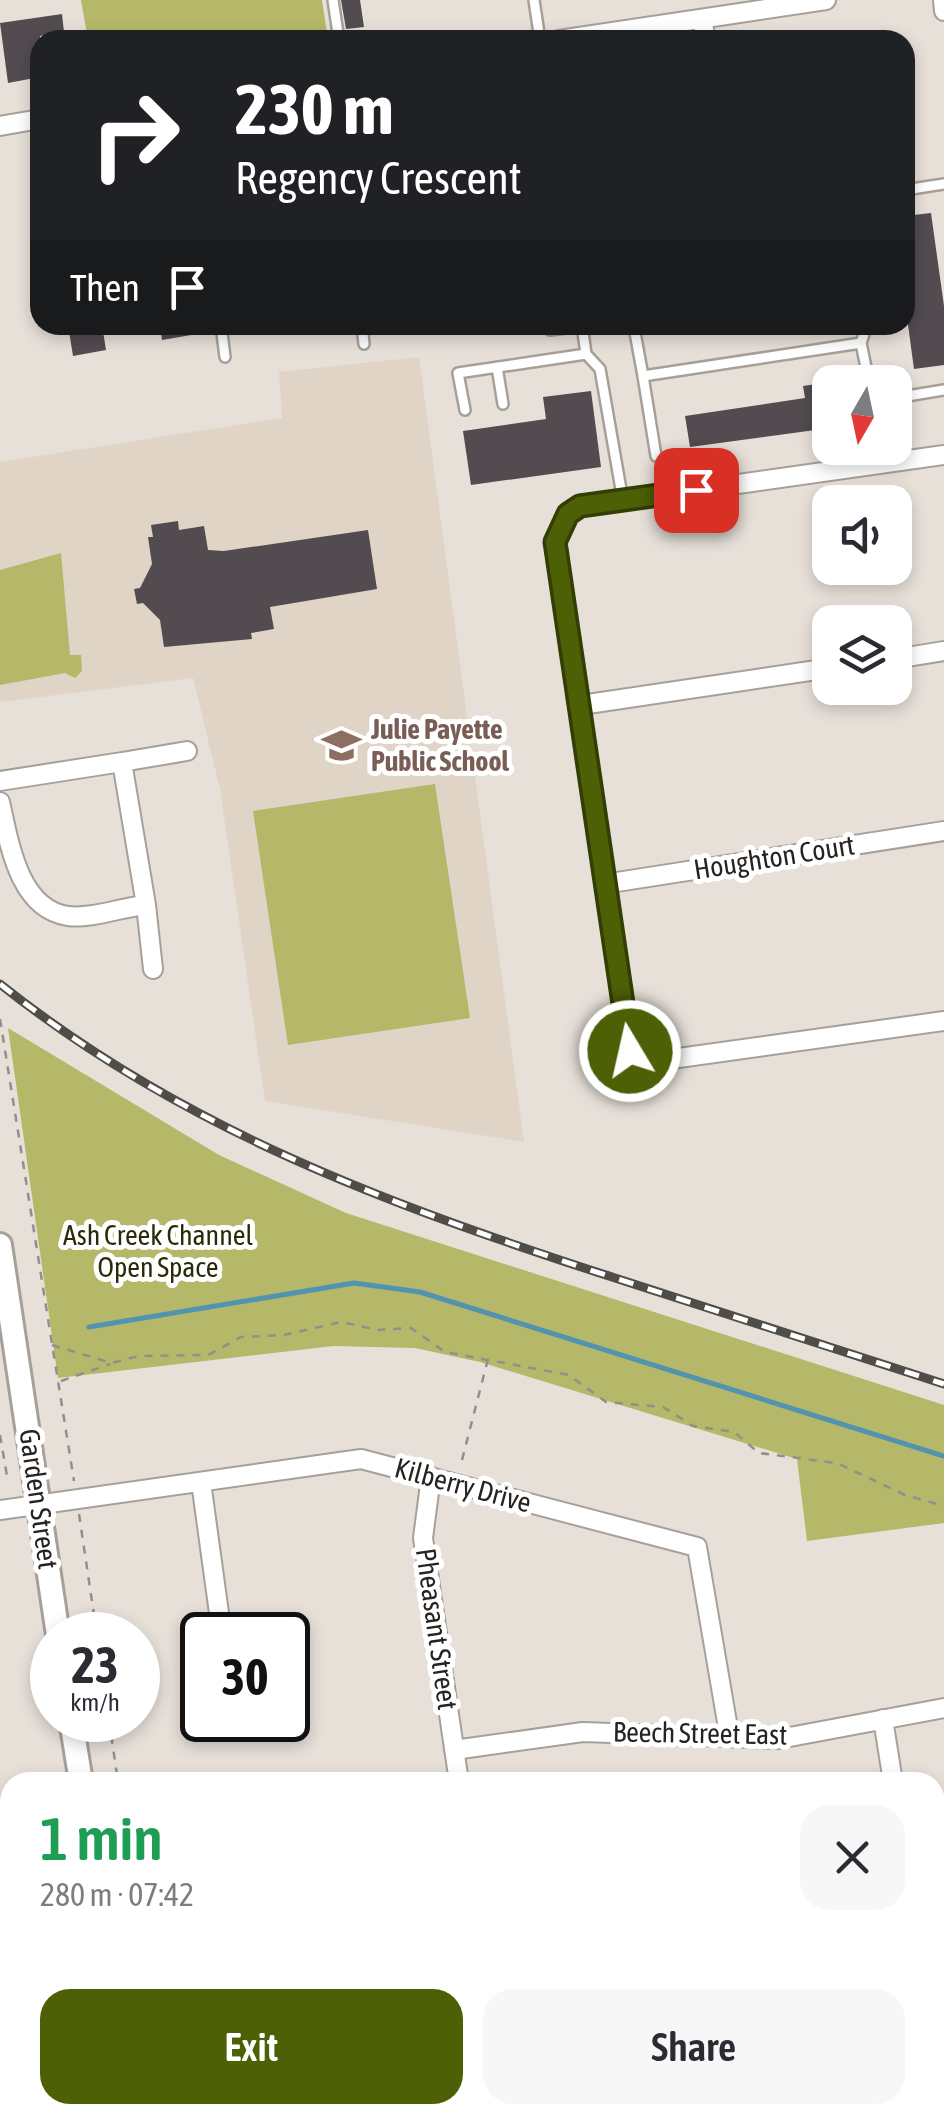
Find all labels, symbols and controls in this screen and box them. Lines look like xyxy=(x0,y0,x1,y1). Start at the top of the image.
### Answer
text: 230 m xyxy=(235,69,394,149)
icon: right xyxy=(70,70,200,200)
text: Regency Crescent xyxy=(235,152,522,204)
icon: arrive xyxy=(160,260,215,315)
text: Then xyxy=(70,266,140,309)
north arrow xyxy=(812,365,912,465)
map controls xyxy=(812,365,912,705)
pin xyxy=(654,448,739,533)
icon: arrive xyxy=(669,463,724,518)
button: sound xyxy=(812,485,912,585)
button: layers xyxy=(812,605,912,705)
place label: Julie Payette Public School xyxy=(370,713,510,777)
school or university icon: Julie Payette Public School xyxy=(320,724,362,766)
street label: Houghton Court xyxy=(691,829,857,885)
position arrow xyxy=(578,999,682,1103)
park label: Ash Creek Channel Open Space xyxy=(63,1219,253,1283)
street label: Garden Street xyxy=(13,1427,65,1571)
street label: Kilberry Drive xyxy=(391,1451,535,1519)
street label: Pheasant Street xyxy=(410,1546,464,1712)
speed limit sign: 30 xyxy=(180,1612,310,1742)
text: 23 xyxy=(71,1636,118,1694)
text: km/h xyxy=(70,1688,120,1716)
street label: Beech Street East xyxy=(613,1715,787,1751)
text: 1 min xyxy=(40,1804,163,1873)
button: close xyxy=(800,1805,905,1910)
text: 280 m · 07:42 xyxy=(40,1876,194,1913)
button: Exit xyxy=(40,1989,463,2104)
button: Share xyxy=(483,1989,905,2104)

